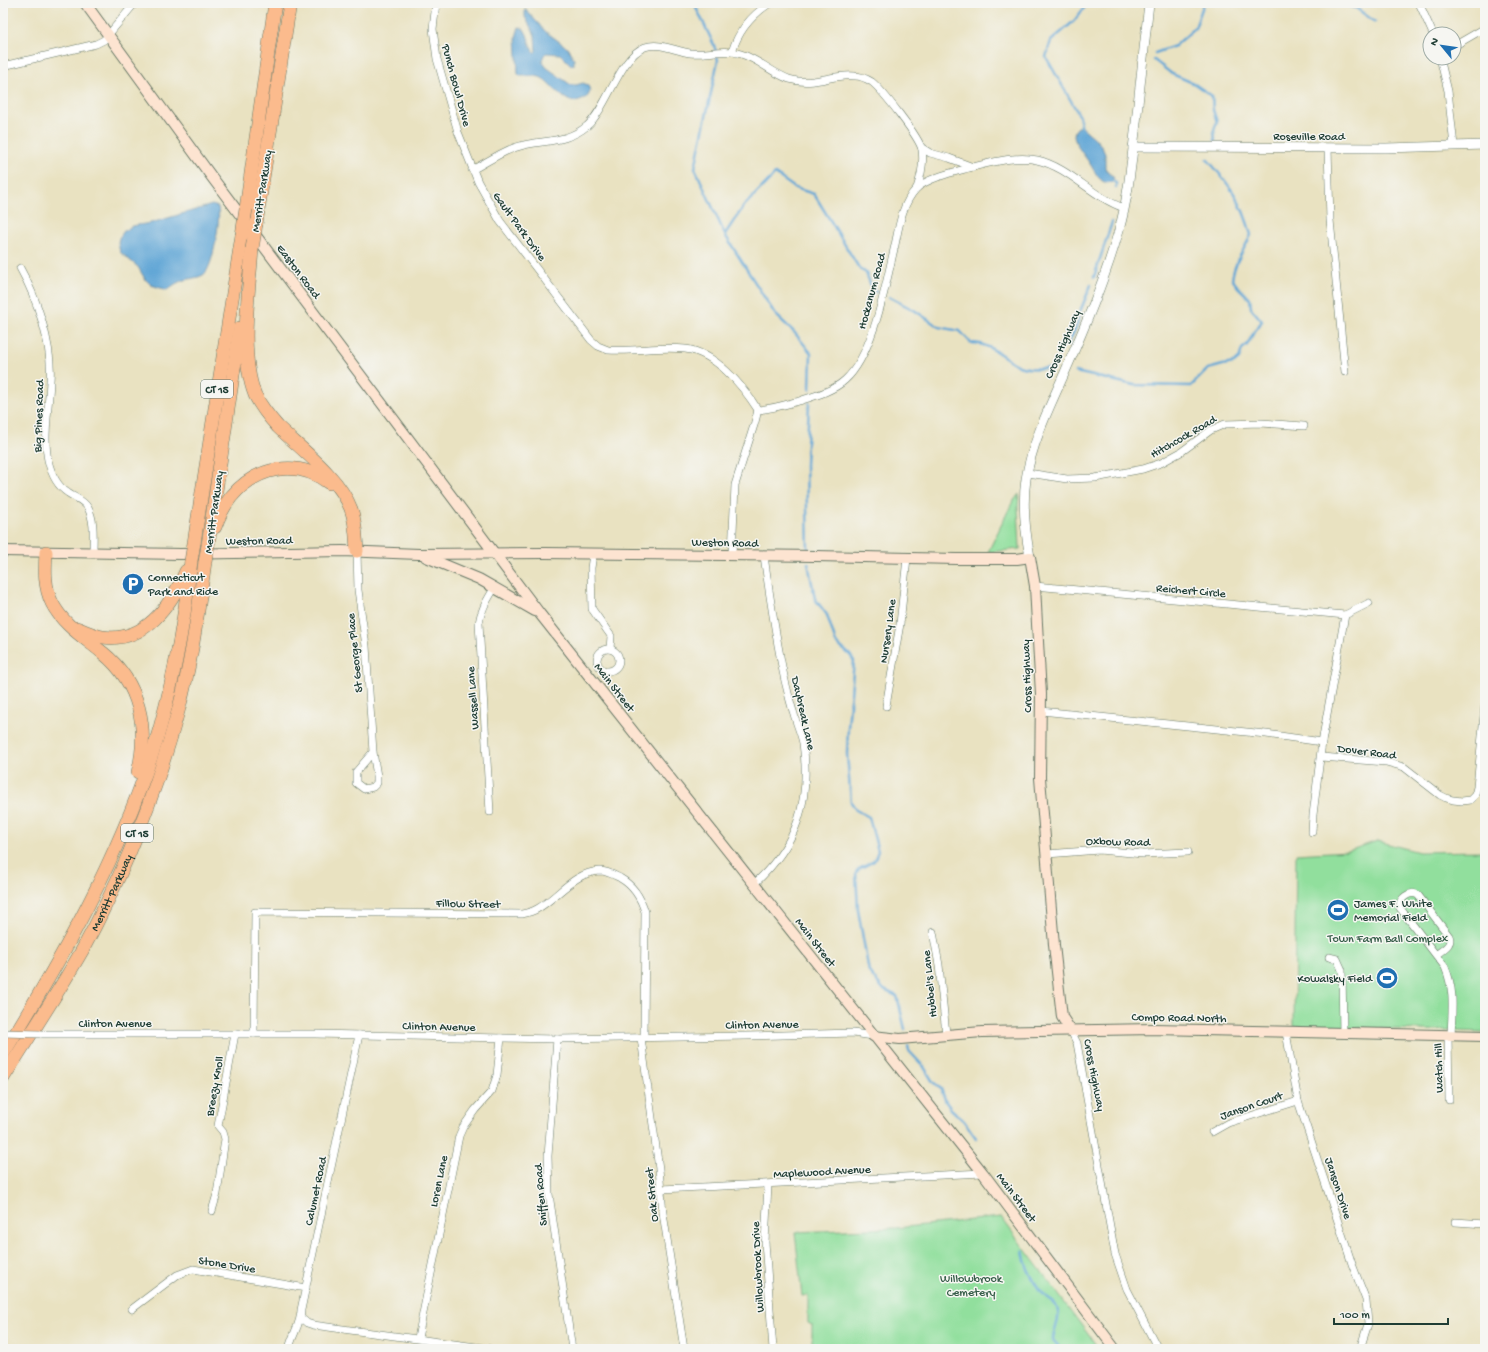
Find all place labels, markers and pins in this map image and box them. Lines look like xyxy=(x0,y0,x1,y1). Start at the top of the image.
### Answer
parking icon: Connecticut Park and Ride xyxy=(120,571,146,597)
place label: Connecticut Park and Ride xyxy=(147,572,219,600)
sports icon: James F. White Memorial Field xyxy=(1325,897,1351,923)
place label: James F. White Memorial Field xyxy=(1354,898,1433,926)
sports icon: Kowalsky Field xyxy=(1374,965,1400,991)
place label: Kowalsky Field xyxy=(1297,973,1373,987)

